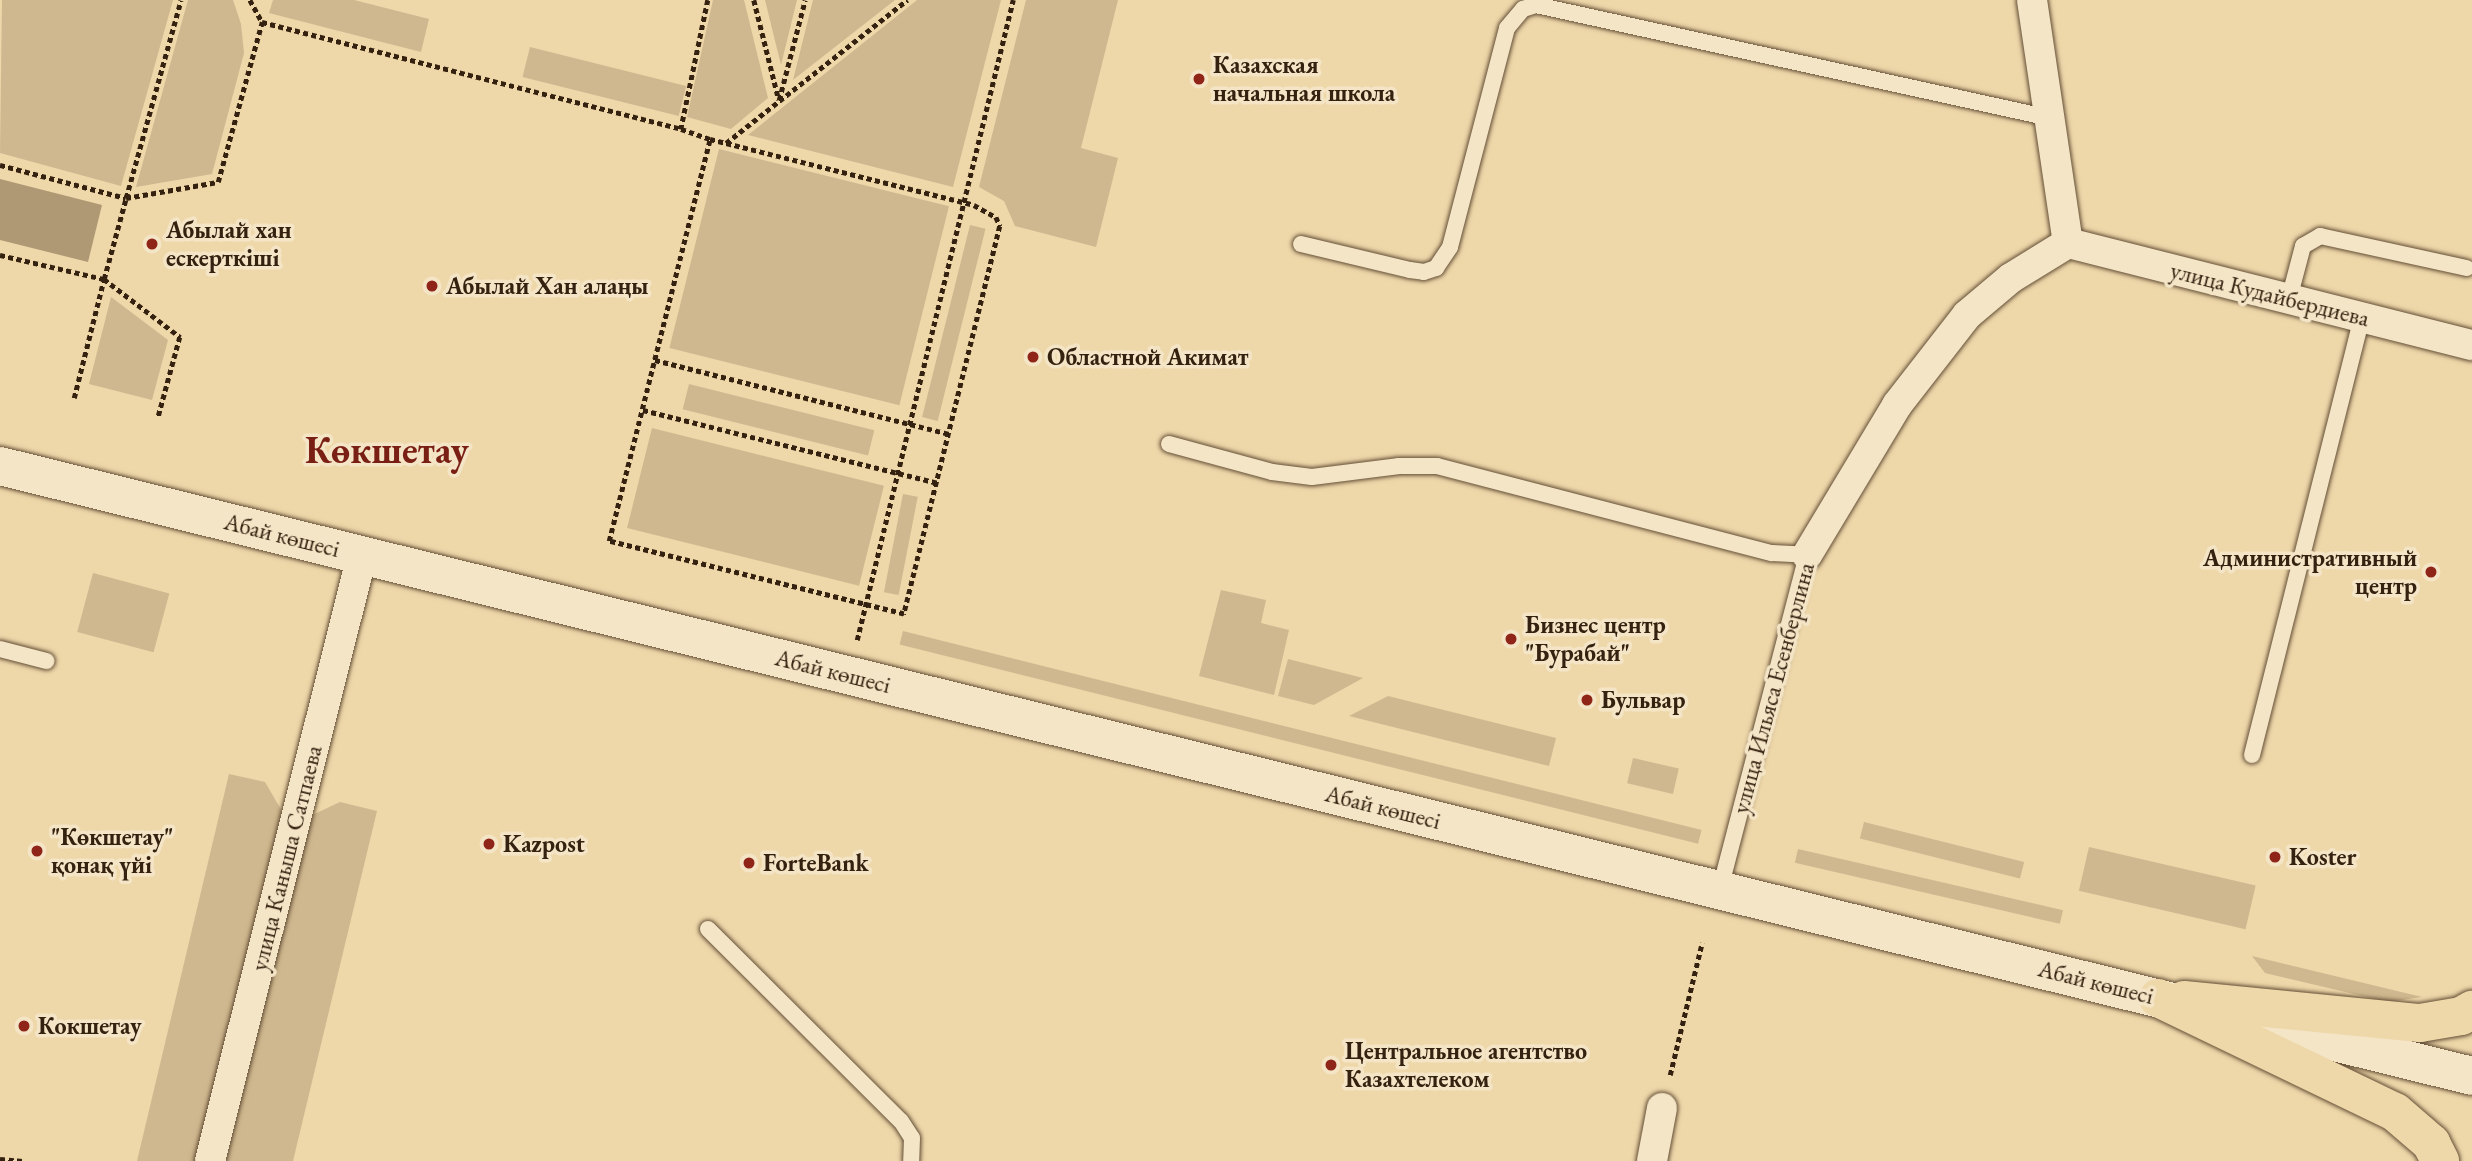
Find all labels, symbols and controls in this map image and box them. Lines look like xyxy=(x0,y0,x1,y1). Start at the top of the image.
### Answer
place label: Казахская начальная школа xyxy=(1213,51,1395,107)
marker: Казахская начальная школа xyxy=(1191,71,1207,87)
place label: Абылай хан ескерткіші xyxy=(166,216,292,272)
marker: Абылай хан ескерткіші xyxy=(144,236,160,252)
street label: улица Кудайбердиева xyxy=(2167,255,2373,333)
place label: Абылай Хан алаңы xyxy=(446,272,649,300)
marker: Абылай Хан алаңы xyxy=(424,278,440,294)
place label: Областной Акимат xyxy=(1047,343,1249,371)
marker: Областной Акимат xyxy=(1025,349,1041,365)
district label: Көкшетау xyxy=(305,427,469,473)
street label: Абай көшесі xyxy=(221,507,343,563)
place label: Административный центр xyxy=(2203,544,2417,600)
street label: улица Ильяса Есенберлина xyxy=(1726,559,1820,817)
marker: Административный центр xyxy=(2423,564,2439,580)
place label: Бизнес центр "Бурабай" xyxy=(1525,611,1666,667)
marker: Бизнес центр "Бурабай" xyxy=(1503,631,1519,647)
street label: Абай көшесі xyxy=(772,643,894,699)
place label: Бульвар xyxy=(1601,686,1685,714)
marker: Бульвар xyxy=(1579,692,1595,708)
street label: улица Каныша Сатпаева xyxy=(244,742,328,974)
street label: Абай көшесі xyxy=(1322,779,1444,835)
place label: "Көкшетау" қонақ үйі xyxy=(51,823,174,879)
place label: Kazpost xyxy=(503,830,585,858)
marker: Kazpost xyxy=(481,836,497,852)
marker: "Көкшетау" қонақ үйі xyxy=(29,843,45,859)
place label: Koster xyxy=(2289,843,2356,871)
place label: ForteBank xyxy=(763,849,869,877)
marker: Koster xyxy=(2267,849,2283,865)
marker: ForteBank xyxy=(741,855,757,871)
street label: Абай көшесі xyxy=(2035,954,2157,1010)
place label: Кокшетау xyxy=(38,1012,141,1040)
marker: Кокшетау xyxy=(16,1018,32,1034)
place label: Центральное агентство Казахтелеком xyxy=(1345,1037,1587,1093)
marker: Центральное агентство Казахтелеком xyxy=(1323,1057,1339,1073)

